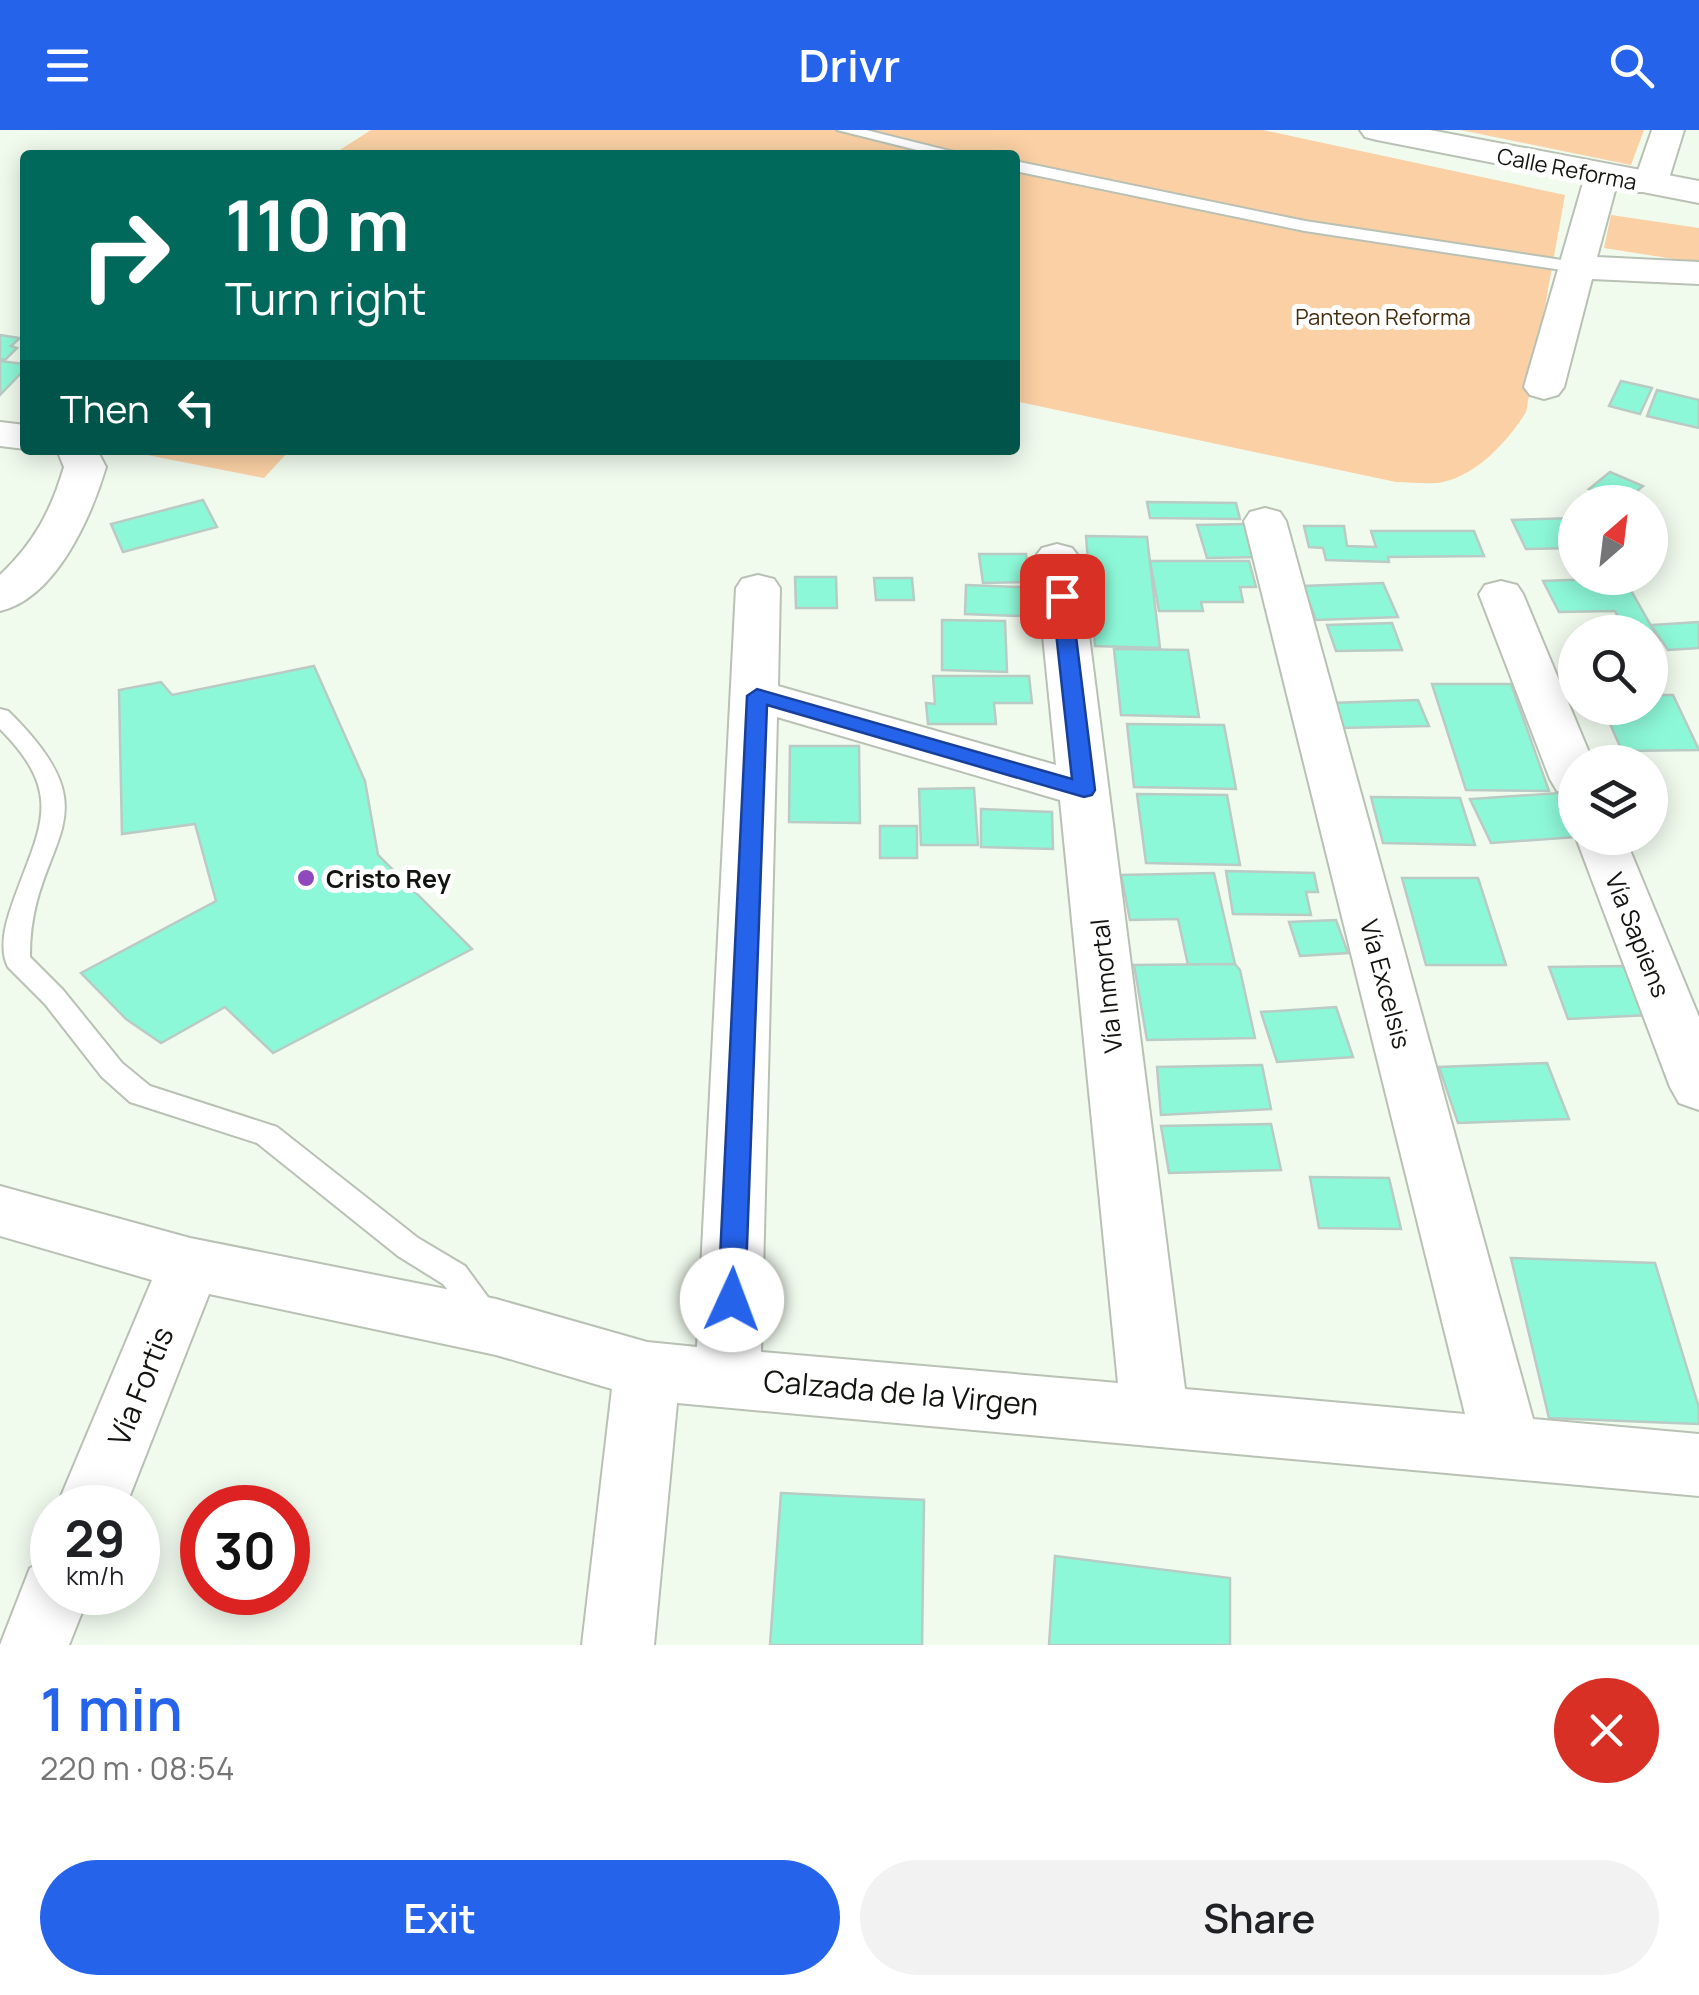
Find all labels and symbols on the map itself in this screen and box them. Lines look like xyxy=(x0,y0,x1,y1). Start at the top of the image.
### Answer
street label: Calle Reforma xyxy=(1495,141,1639,197)
park label: Panteon Reforma xyxy=(1295,302,1471,332)
north arrow xyxy=(1558,485,1668,595)
pin xyxy=(1020,554,1105,639)
place label: Cristo Rey xyxy=(326,861,451,896)
marker: Cristo Rey xyxy=(295,867,317,889)
street label: Vía Sapiens xyxy=(1597,867,1679,1003)
street label: Vía Excelsis xyxy=(1352,916,1420,1052)
street label: Vía Inmortal xyxy=(1082,917,1130,1055)
position arrow xyxy=(680,1248,784,1352)
street label: Vía Fortis xyxy=(98,1320,182,1452)
street label: Calzada de la Virgen xyxy=(762,1360,1040,1424)
speed limit sign: 30 xyxy=(180,1485,310,1615)

